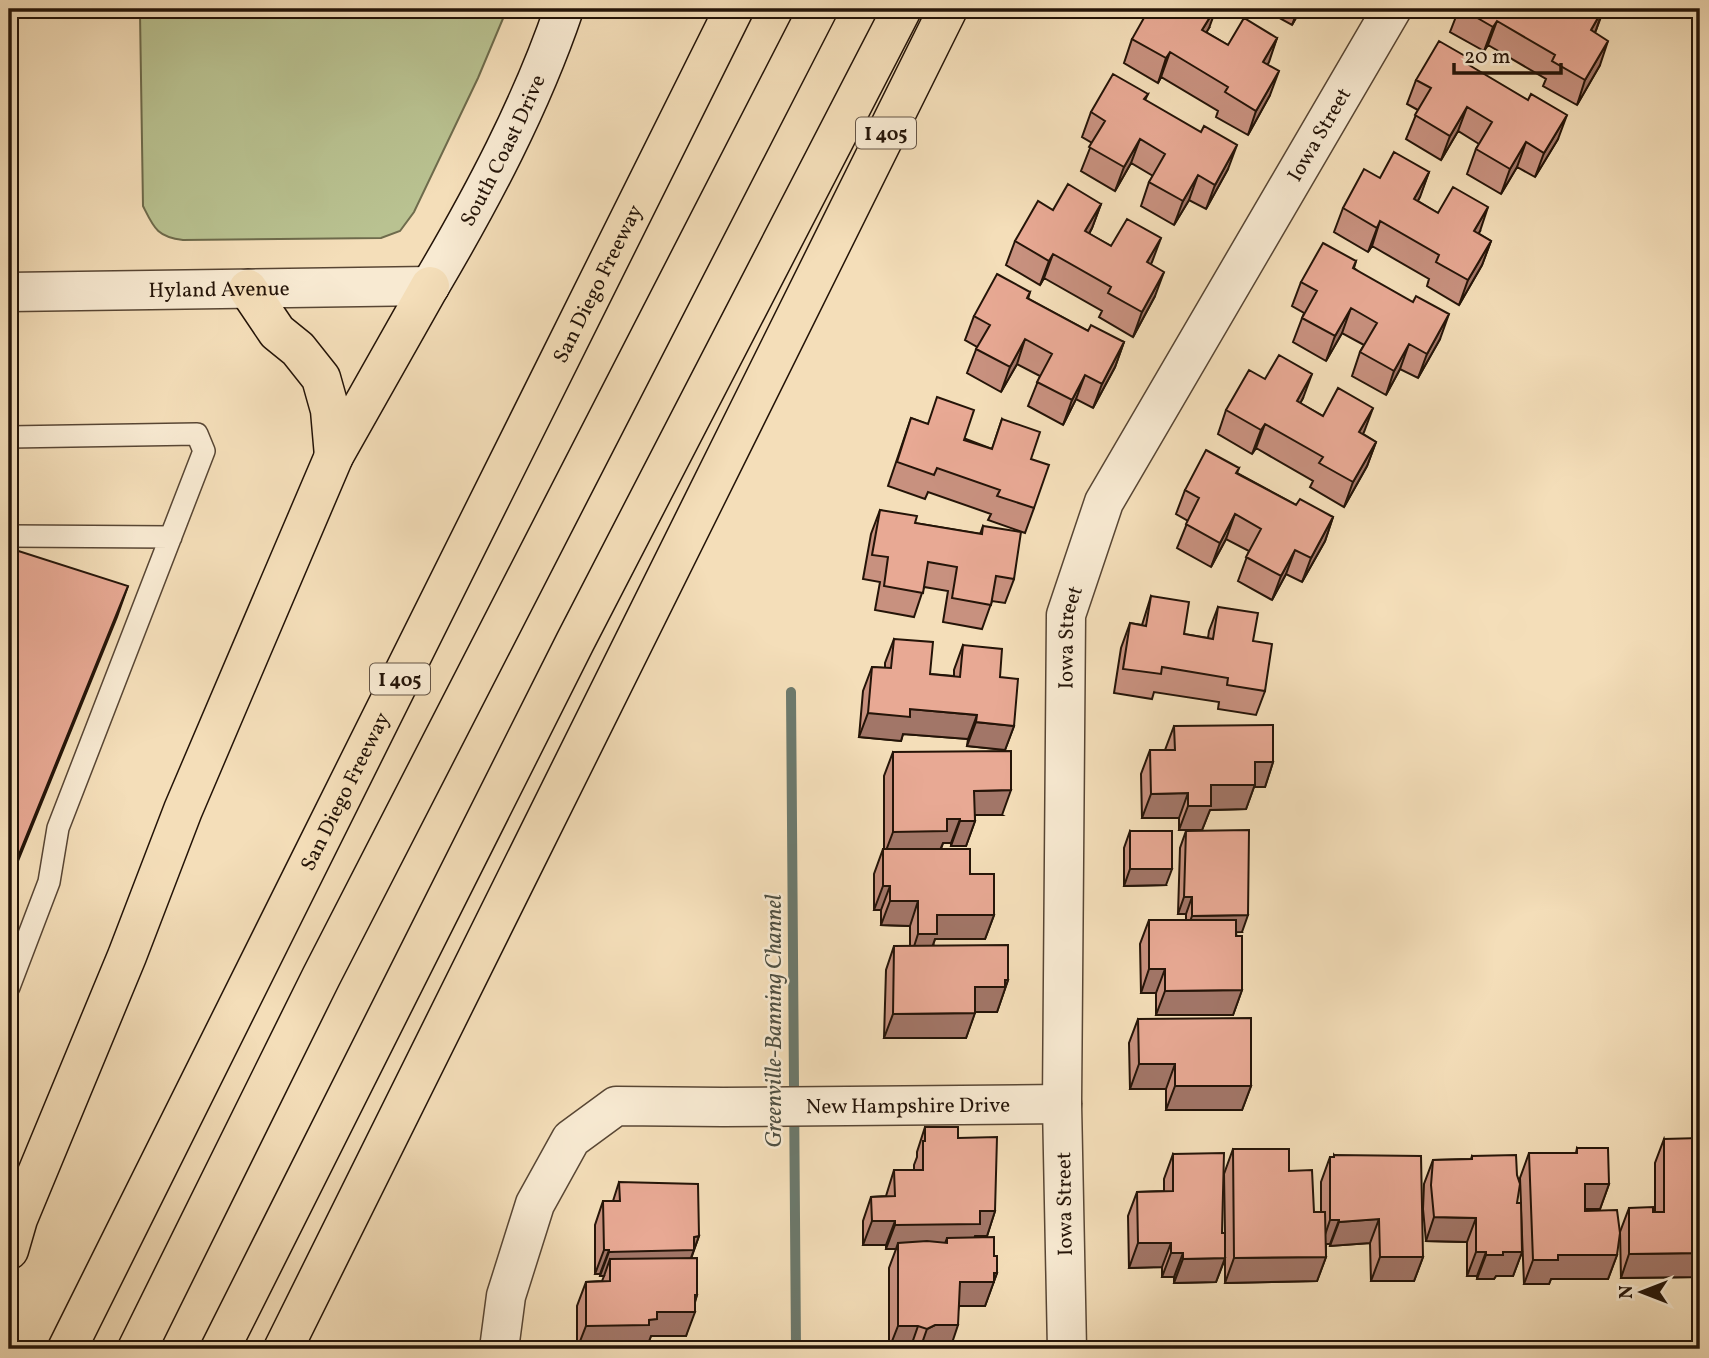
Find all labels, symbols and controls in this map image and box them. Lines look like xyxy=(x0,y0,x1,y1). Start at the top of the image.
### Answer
scale bar xyxy=(1454,32,1560,76)
text: 20 m xyxy=(1464,43,1510,72)
street label: South Coast Drive xyxy=(454,70,553,232)
street label: Iowa Street xyxy=(1281,83,1359,188)
road number: I 405 xyxy=(856,118,916,148)
street label: San Diego Freeway xyxy=(547,200,651,369)
street label: Hyland Avenue xyxy=(148,275,290,306)
street label: Iowa Street xyxy=(1052,582,1091,689)
road number: I 405 xyxy=(370,664,430,694)
street label: San Diego Freeway xyxy=(294,707,398,876)
water label: Greenville-Banning Channel xyxy=(759,894,791,1148)
street label: New Hampshire Drive xyxy=(806,1091,1010,1122)
street label: Iowa Street xyxy=(1050,1152,1081,1256)
north arrow xyxy=(1608,1256,1678,1326)
text: N xyxy=(1614,1285,1640,1299)

